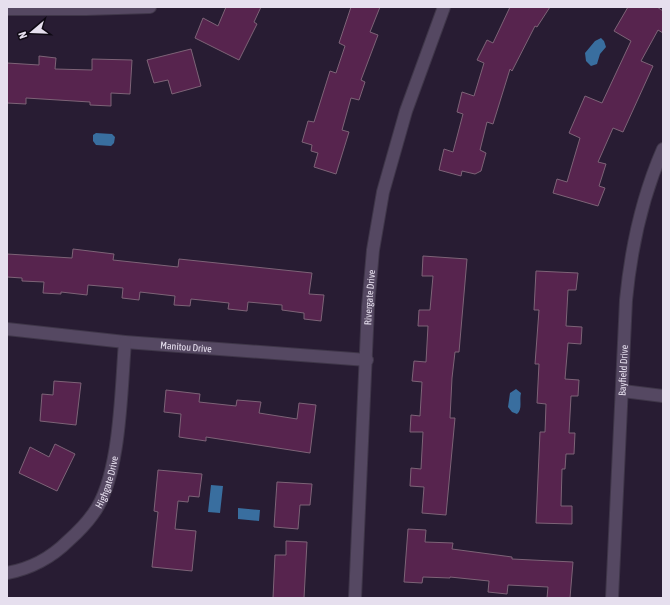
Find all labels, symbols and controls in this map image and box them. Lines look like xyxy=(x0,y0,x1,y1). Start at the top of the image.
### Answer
north arrow xyxy=(12,12,52,52)
text: N xyxy=(16,30,29,40)
street label: Rivergate Drive xyxy=(362,269,377,325)
street label: Manitou Drive xyxy=(160,339,213,354)
street label: Bayfield Drive xyxy=(616,344,629,396)
street label: Highgate Drive xyxy=(93,454,120,510)

